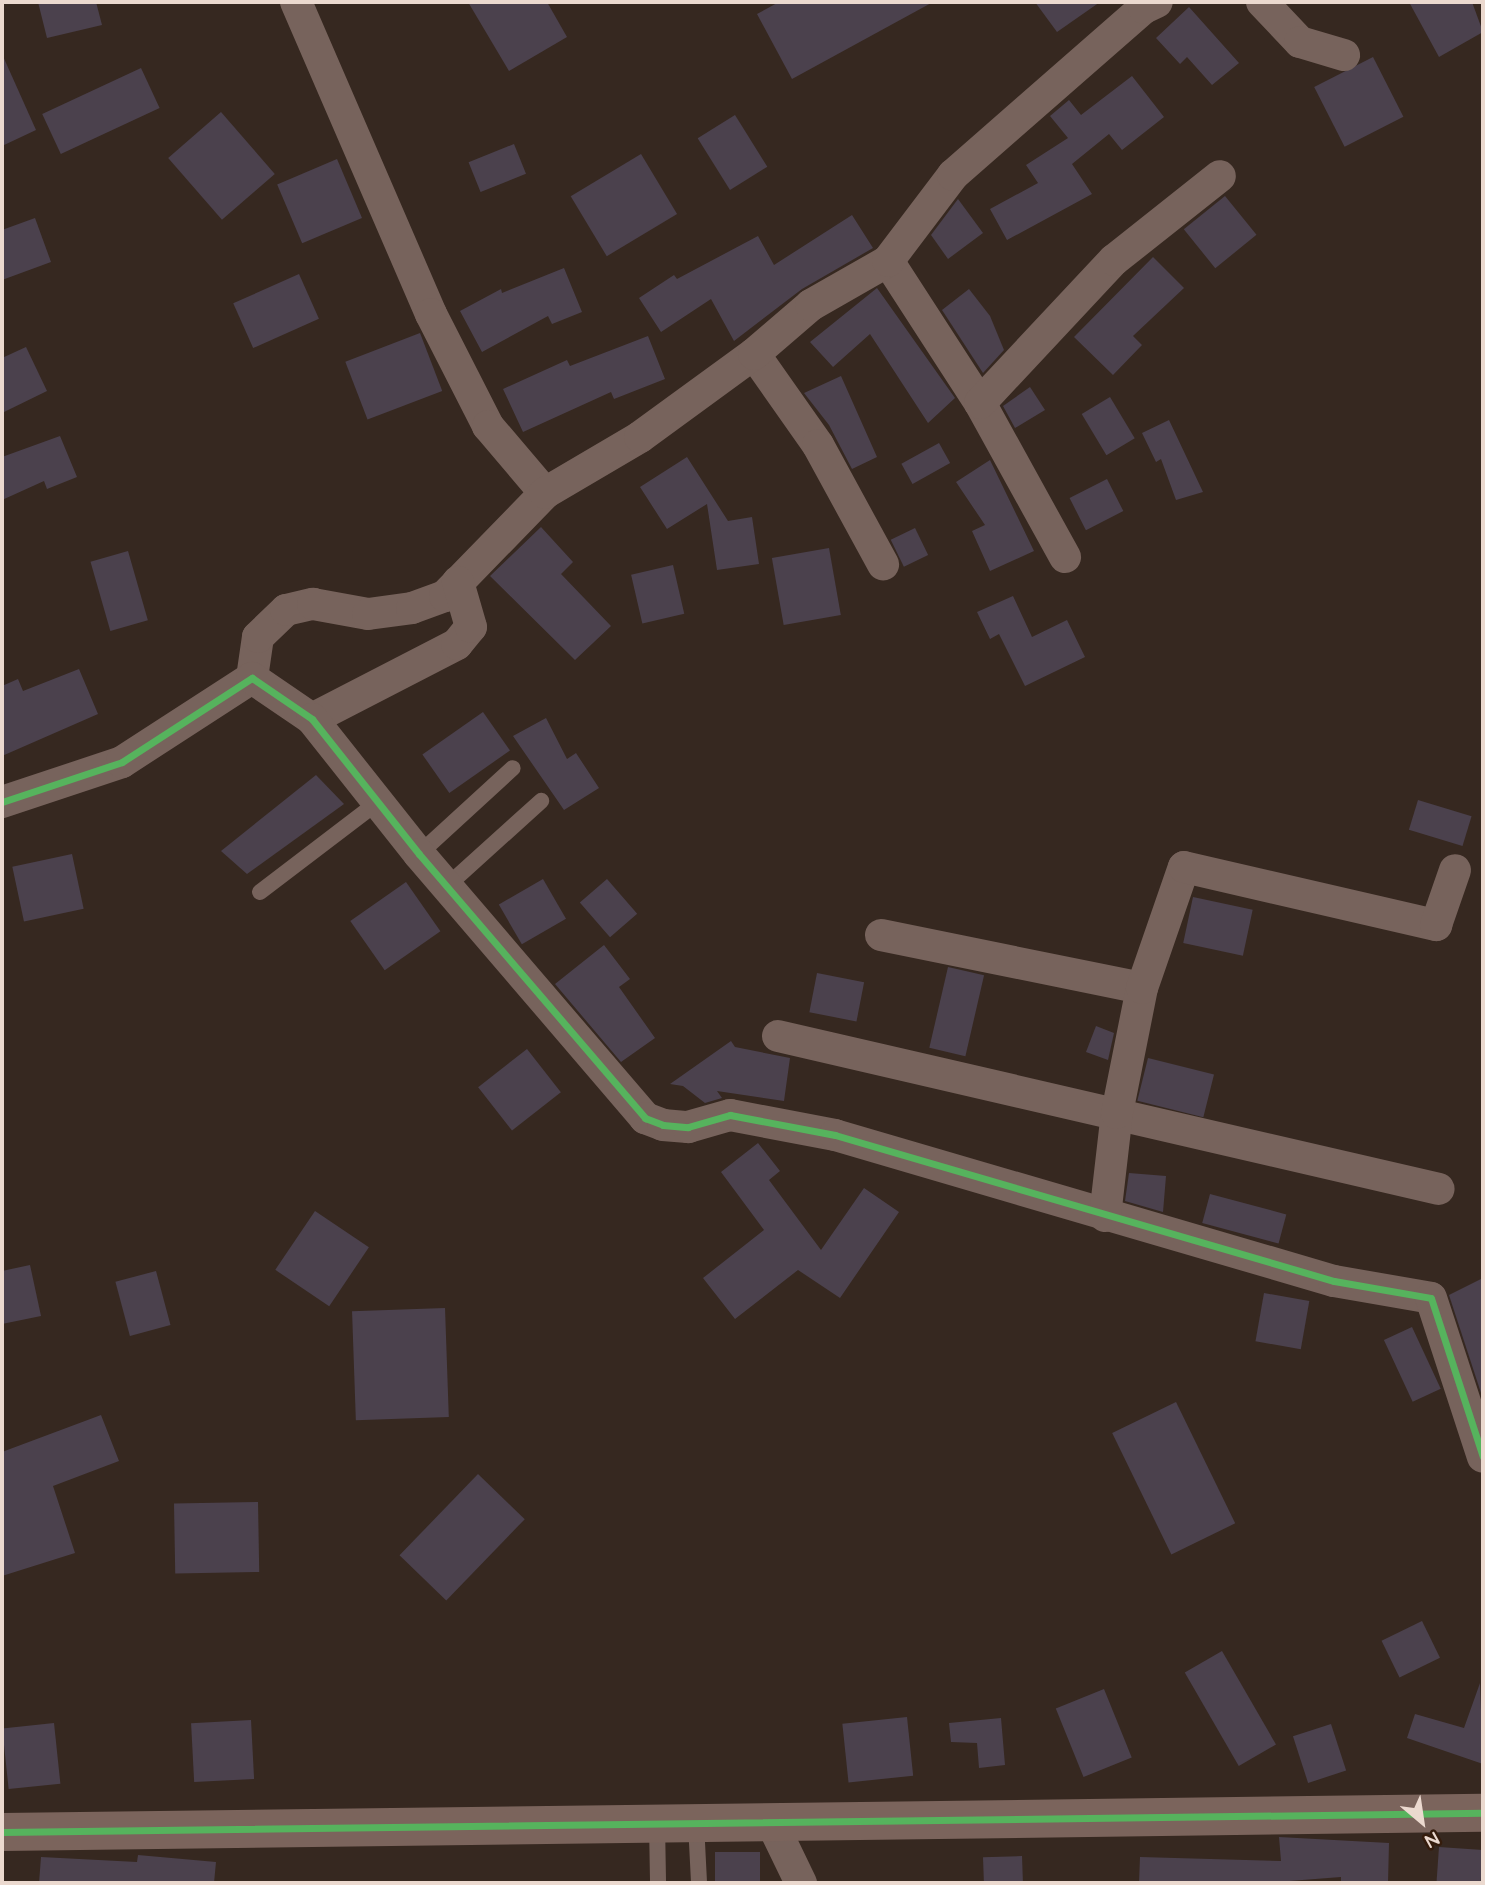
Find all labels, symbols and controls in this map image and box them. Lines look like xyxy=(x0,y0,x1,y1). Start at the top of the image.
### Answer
north arrow xyxy=(1387,1787,1457,1857)
text: N xyxy=(1420,1826,1444,1854)

